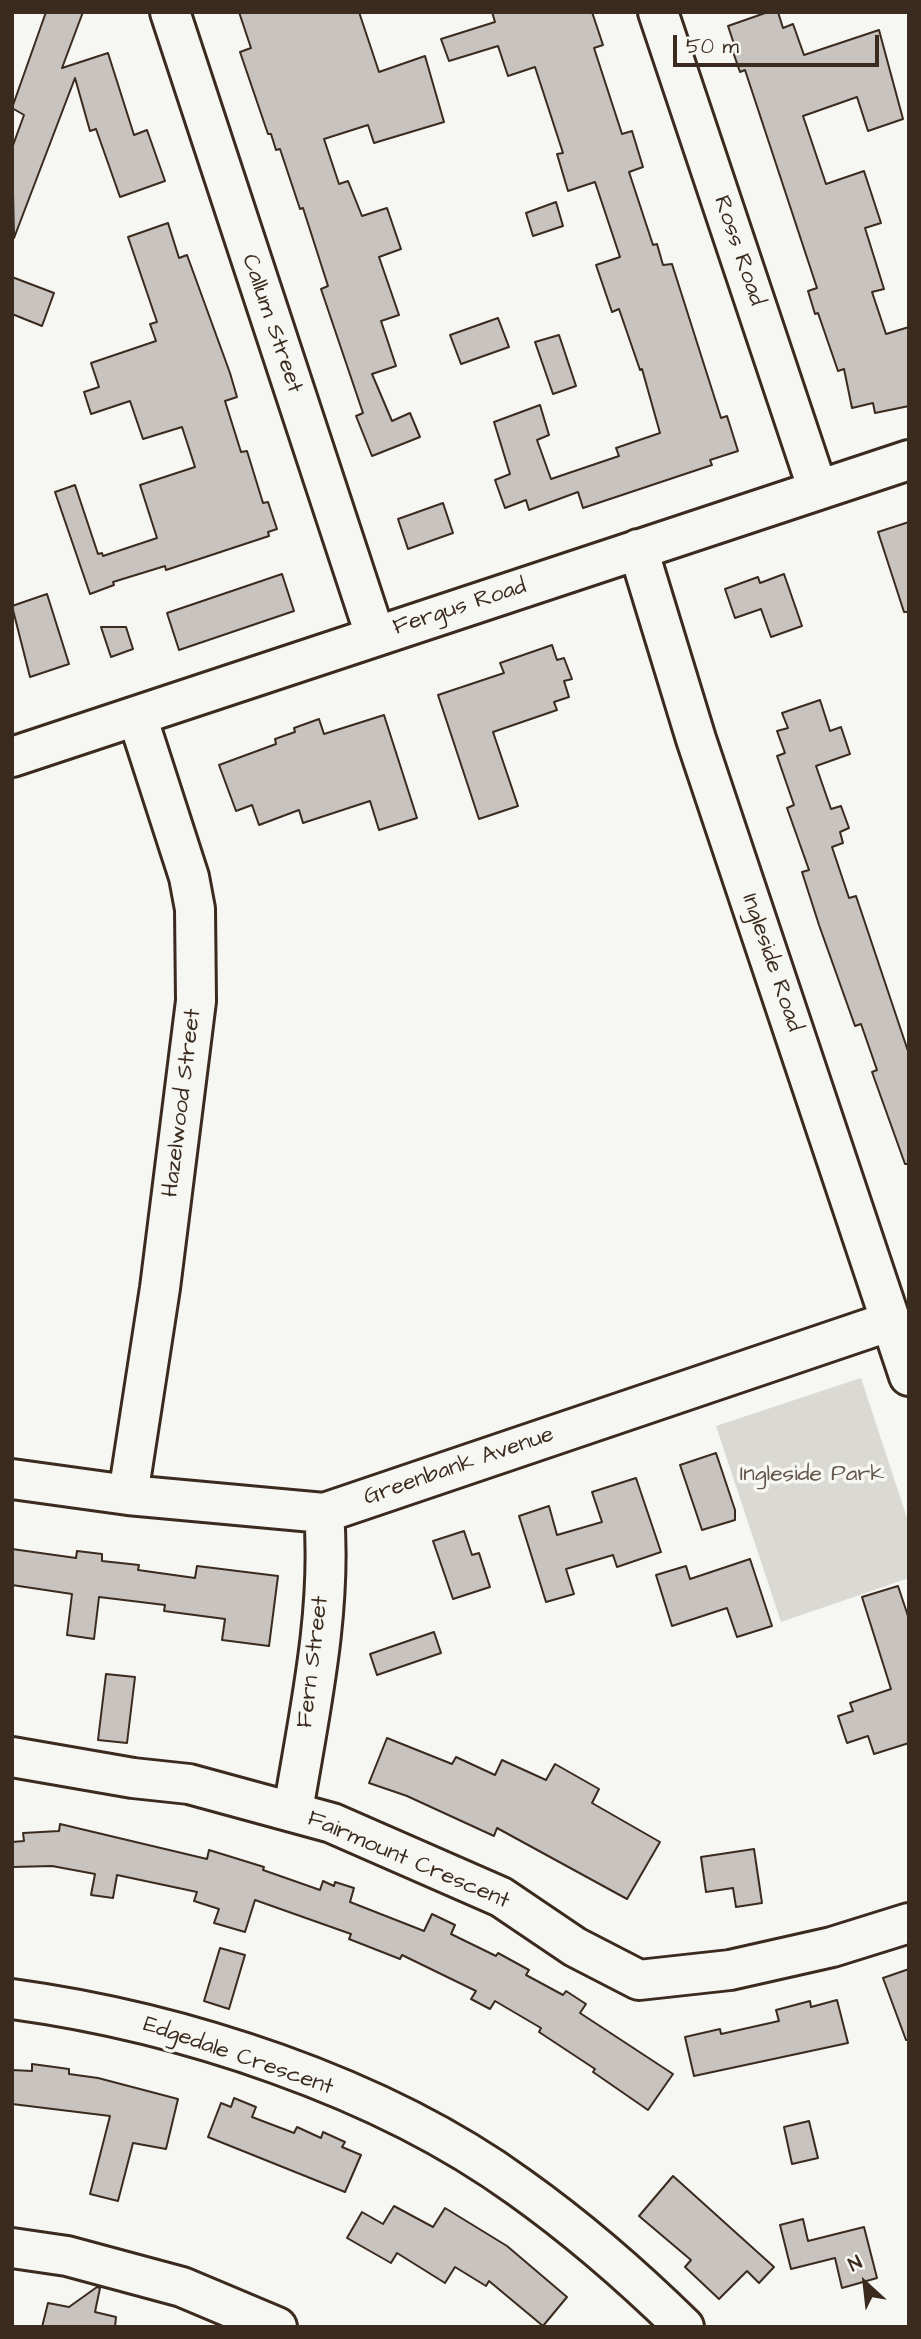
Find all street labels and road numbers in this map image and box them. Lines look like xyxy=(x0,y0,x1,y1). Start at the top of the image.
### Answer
street label: Ross Road xyxy=(706,192,770,310)
street label: Callum Street xyxy=(234,251,308,397)
street label: Fergus Road xyxy=(390,574,530,642)
street label: Ingleside Road xyxy=(734,890,808,1036)
street label: Hazelwood Street xyxy=(158,1007,208,1199)
street label: Greenbank Avenue xyxy=(360,1422,558,1512)
street label: Fern Street xyxy=(292,1594,336,1730)
street label: Fairmount Crescent xyxy=(303,1806,513,1916)
street label: Edgedale Crescent xyxy=(139,2012,337,2102)

